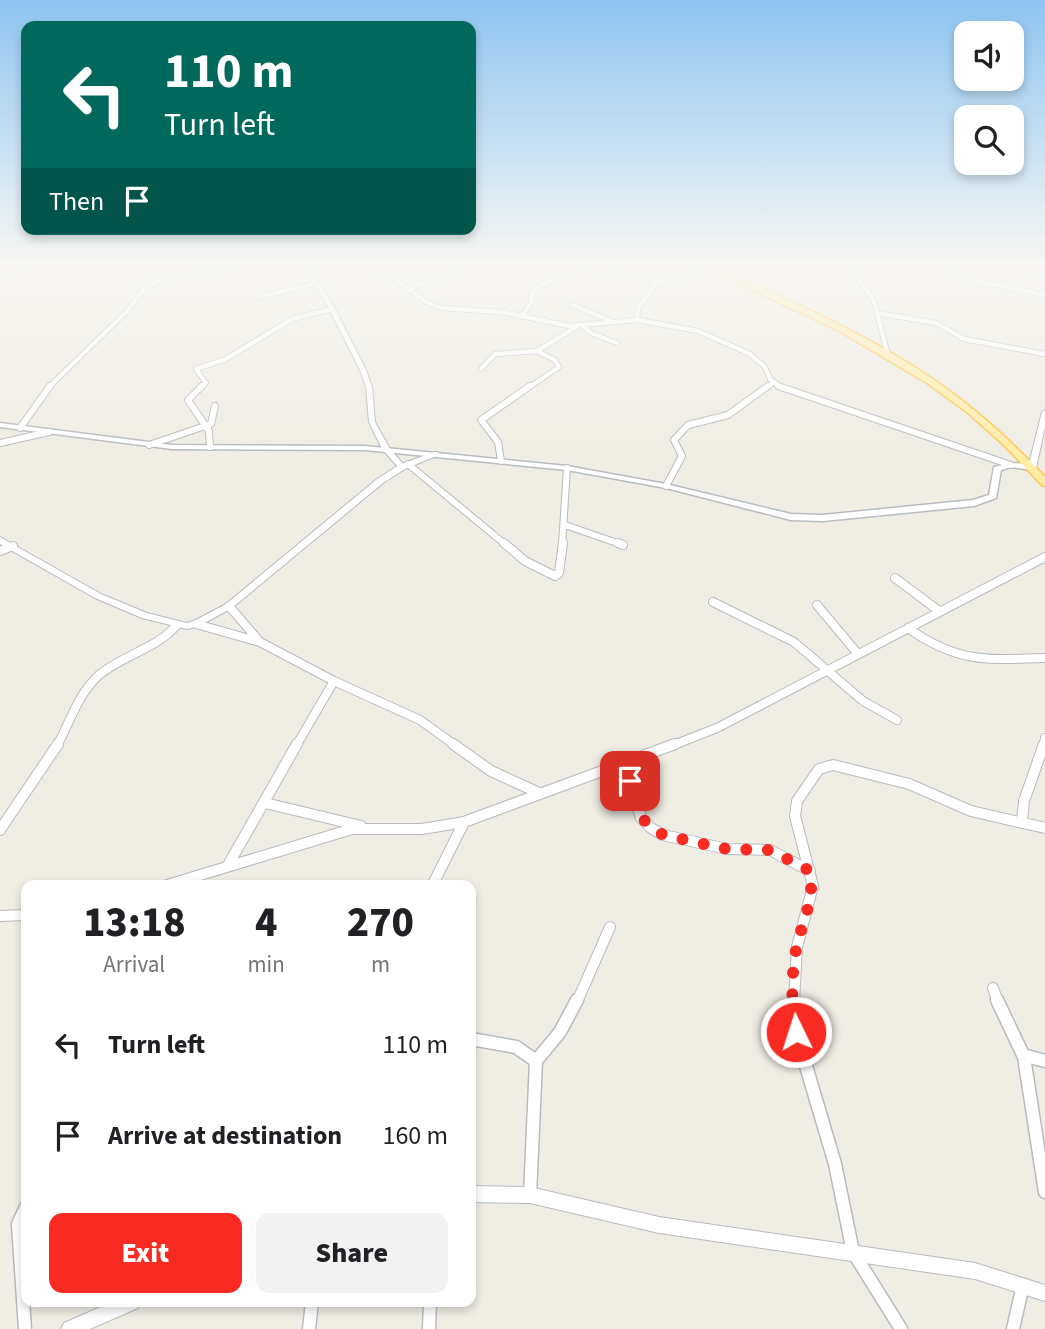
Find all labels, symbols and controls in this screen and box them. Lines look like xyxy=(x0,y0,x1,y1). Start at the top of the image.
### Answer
map controls xyxy=(954,21,1024,175)
button: sound xyxy=(954,21,1024,91)
text: 110 m xyxy=(164,37,293,107)
icon: left xyxy=(49,49,140,140)
text: Turn left xyxy=(164,102,275,148)
button: search xyxy=(954,105,1024,175)
icon: arrive xyxy=(118,182,156,220)
text: Then xyxy=(49,183,104,220)
pin xyxy=(600,751,660,811)
icon: arrive xyxy=(611,762,649,800)
text: 13:18 xyxy=(83,893,186,953)
text: 4 xyxy=(255,893,277,953)
text: 270 xyxy=(347,893,414,953)
text: Arrival xyxy=(103,948,165,981)
text: min xyxy=(248,948,285,981)
text: m xyxy=(371,948,390,981)
position arrow xyxy=(759,995,833,1069)
icon: left xyxy=(49,1026,87,1064)
text: Turn left xyxy=(108,1026,205,1063)
text: 110 m xyxy=(382,1026,448,1063)
icon: arrive xyxy=(49,1117,87,1155)
text: Arrive at destination xyxy=(108,1117,342,1154)
text: 160 m xyxy=(382,1117,448,1154)
button: Exit xyxy=(49,1213,242,1293)
button: Share xyxy=(256,1213,448,1293)

